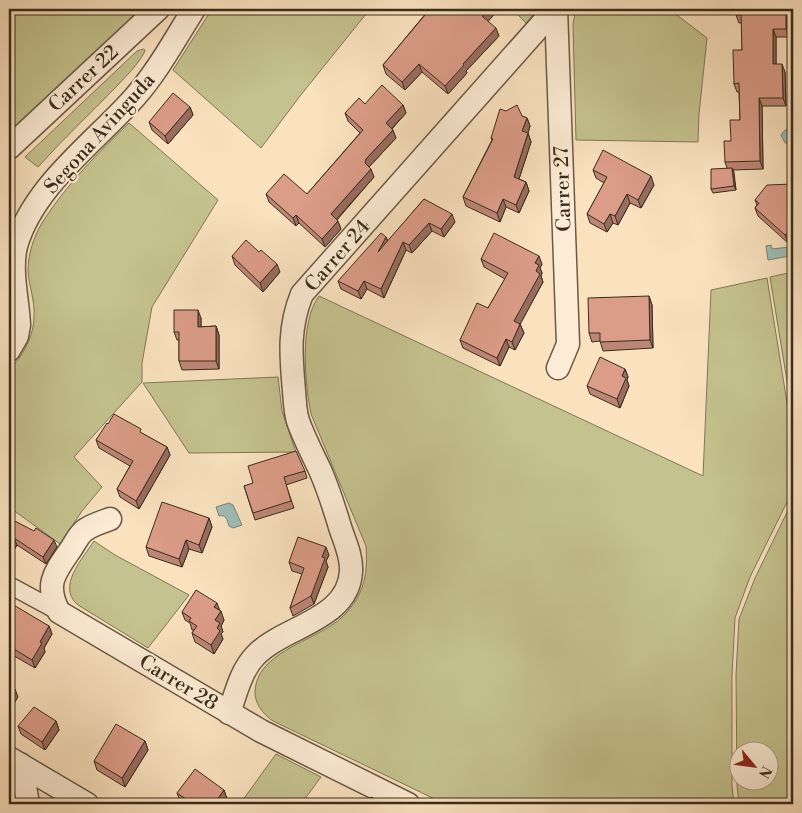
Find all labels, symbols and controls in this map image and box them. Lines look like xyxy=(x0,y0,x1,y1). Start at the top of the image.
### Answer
street label: Carrer 22 xyxy=(44,40,124,118)
street label: Segona Avinguda xyxy=(39,68,161,200)
street label: Carrer 27 xyxy=(550,146,577,232)
street label: Carrer 24 xyxy=(300,215,376,297)
street label: Carrer 28 xyxy=(134,650,222,717)
north arrow xyxy=(730,740,780,790)
text: N xyxy=(754,763,775,781)

